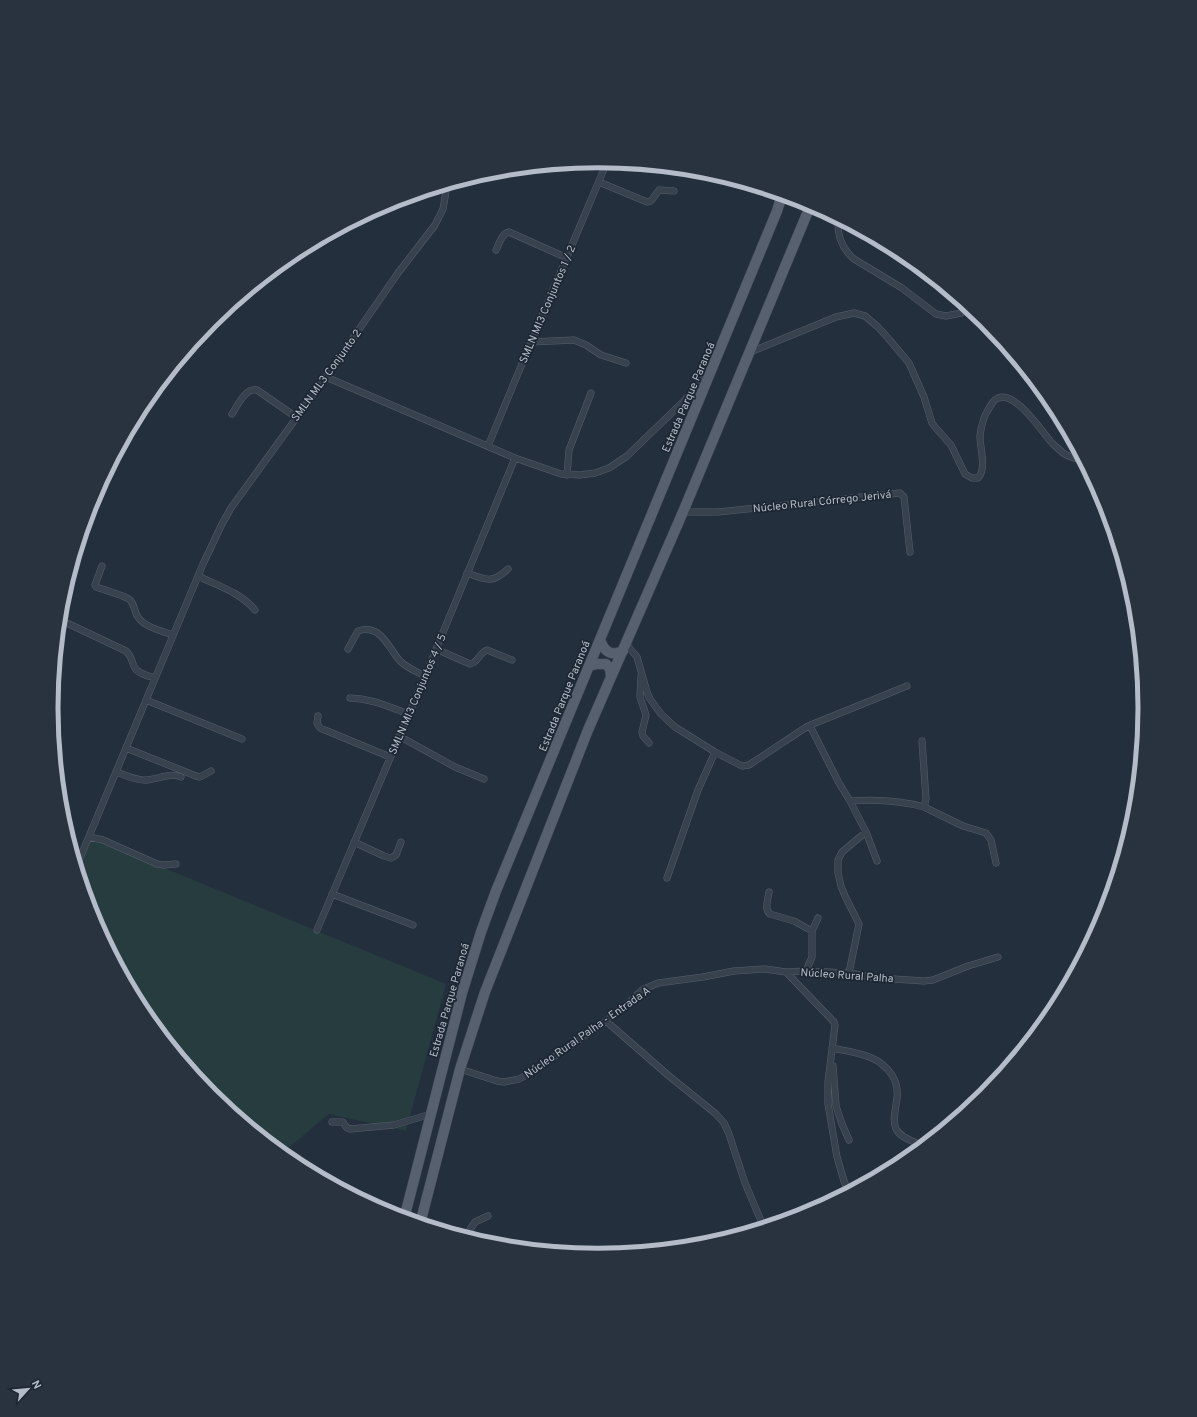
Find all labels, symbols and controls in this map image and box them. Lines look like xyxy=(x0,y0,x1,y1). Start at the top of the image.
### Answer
street label: SMLN MI3 Conjuntos 1 / 2 xyxy=(517,243,579,366)
street label: SMLN ML3 Conjunto 2 xyxy=(289,327,365,424)
street label: Estrada Parque Paranoá xyxy=(659,340,719,454)
street label: Núcleo Rural Córrego Jerivá xyxy=(752,488,892,516)
street label: SMLN MI3 Conjuntos 4 / 5 xyxy=(386,632,450,757)
street label: Estrada Parque Paranoá xyxy=(536,639,594,754)
street label: Estrada Parque Paranoá xyxy=(427,941,473,1059)
street label: Núcleo Rural Palha xyxy=(800,966,894,986)
street label: Núcleo Rural Palha - Entrada A xyxy=(522,984,653,1082)
north arrow xyxy=(8,1369,48,1409)
text: N xyxy=(28,1378,44,1392)

